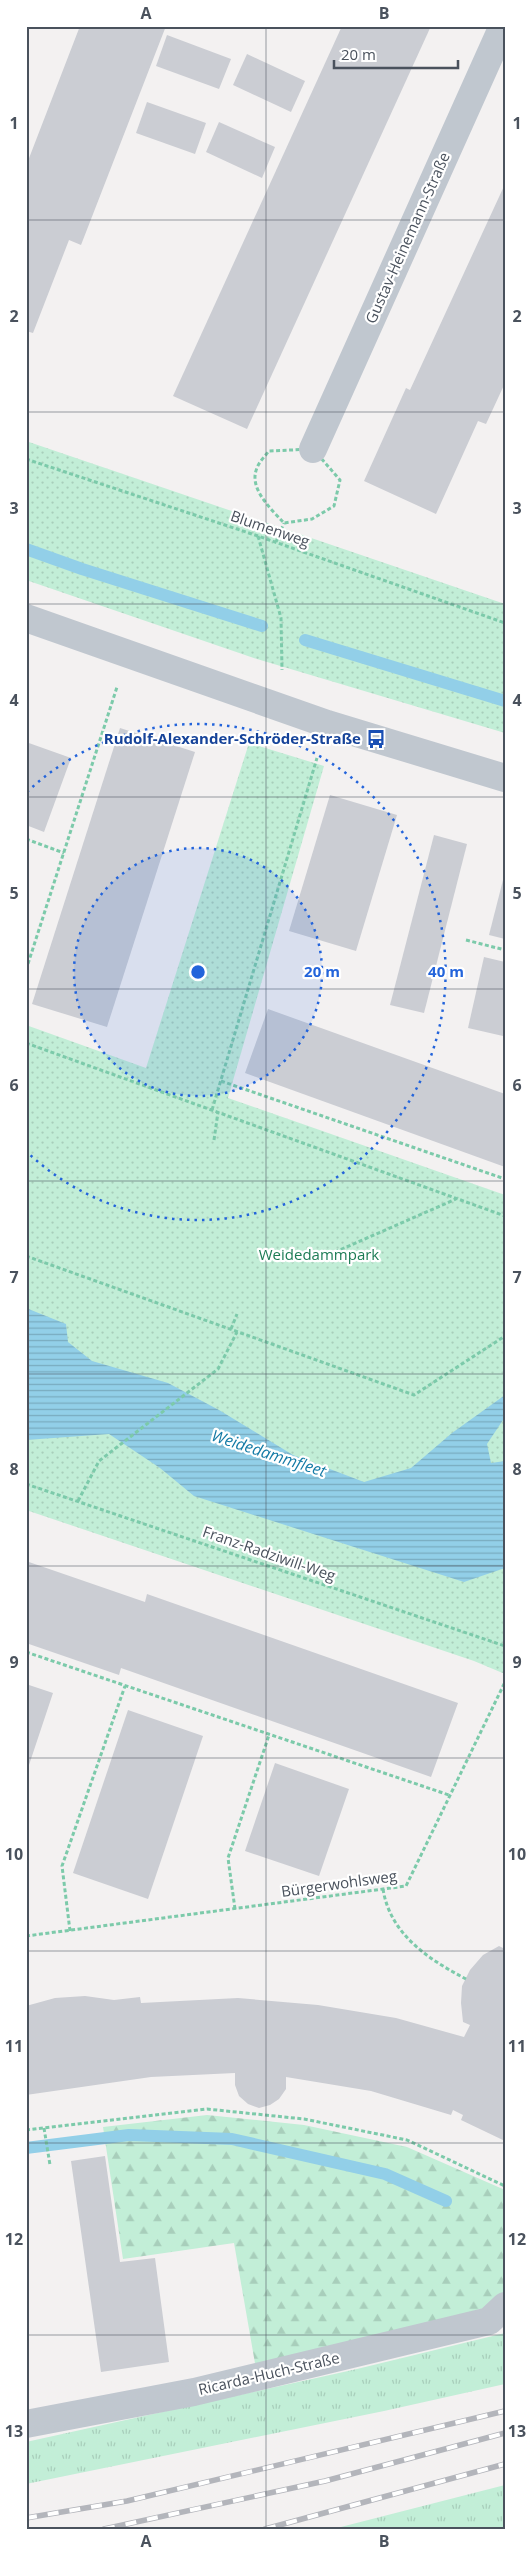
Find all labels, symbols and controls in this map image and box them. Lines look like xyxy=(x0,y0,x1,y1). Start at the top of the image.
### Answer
text: A xyxy=(140,2,152,24)
text: B xyxy=(379,2,389,24)
scale bar xyxy=(334,38,457,70)
text: 20 m xyxy=(341,44,376,64)
text: 1 xyxy=(9,112,19,134)
text: 1 xyxy=(512,112,522,134)
street label: Gustav-Heinemann-Straße xyxy=(360,149,454,326)
text: 2 xyxy=(9,305,19,327)
text: 2 xyxy=(512,305,522,327)
text: 3 xyxy=(9,497,19,519)
text: 3 xyxy=(512,497,522,519)
street label: Blumenweg xyxy=(228,505,313,551)
text: 4 xyxy=(9,689,19,711)
text: 4 xyxy=(512,689,522,711)
place label: Rudolf-Alexander-Schröder-Straße xyxy=(104,728,361,748)
bus stop icon: Rudolf-Alexander-Schröder-Straße xyxy=(365,728,387,750)
text: 5 xyxy=(9,882,19,904)
text: 5 xyxy=(512,882,522,904)
text: 20 m xyxy=(304,961,340,981)
text: 40 m xyxy=(428,961,464,981)
centre of rings xyxy=(189,963,207,981)
text: 6 xyxy=(9,1074,19,1096)
text: 6 xyxy=(512,1074,522,1096)
park label: Weidedammpark xyxy=(259,1244,379,1264)
text: 7 xyxy=(9,1266,19,1288)
text: 7 xyxy=(512,1266,522,1288)
water label: Weidedammfleet xyxy=(209,1424,330,1482)
text: 8 xyxy=(9,1458,19,1480)
text: 8 xyxy=(512,1458,522,1480)
street label: Franz-Radziwill-Weg xyxy=(200,1521,338,1585)
text: 9 xyxy=(9,1651,19,1673)
text: 9 xyxy=(512,1651,522,1673)
text: 10 xyxy=(5,1843,23,1865)
text: 10 xyxy=(508,1843,526,1865)
street label: Bürgerwohlsweg xyxy=(280,1865,398,1901)
text: 11 xyxy=(5,2035,23,2057)
text: 11 xyxy=(508,2035,526,2057)
text: 12 xyxy=(5,2228,23,2250)
text: 12 xyxy=(508,2228,526,2250)
street label: Ricarda-Huch-Straße xyxy=(196,2347,341,2399)
text: 13 xyxy=(5,2420,23,2442)
text: 13 xyxy=(508,2420,526,2442)
text: A xyxy=(140,2530,152,2552)
text: B xyxy=(379,2530,389,2552)

